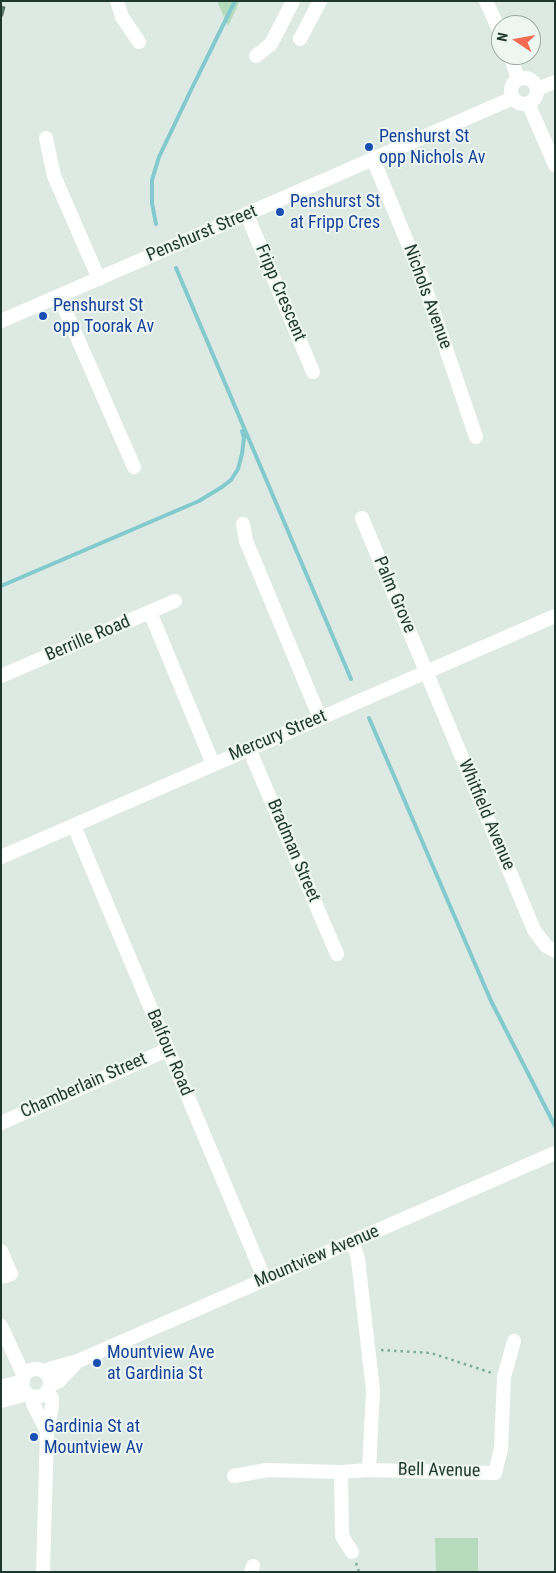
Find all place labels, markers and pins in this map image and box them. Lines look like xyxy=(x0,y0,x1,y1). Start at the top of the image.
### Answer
place label: Penshurst St opp Nichols Av xyxy=(379,126,485,168)
marker: Penshurst St opp Nichols Av xyxy=(363,141,375,153)
place label: Penshurst St at Fripp Cres xyxy=(290,191,380,233)
marker: Penshurst St at Fripp Cres xyxy=(274,206,286,218)
place label: Penshurst St opp Toorak Av xyxy=(53,295,154,338)
marker: Penshurst St opp Toorak Av xyxy=(37,310,49,322)
place label: Mountview Ave at Gardinia St xyxy=(107,1342,214,1385)
marker: Mountview Ave at Gardinia St xyxy=(91,1357,103,1369)
place label: Gardinia St at Mountview Av xyxy=(44,1416,143,1458)
marker: Gardinia St at Mountview Av xyxy=(28,1431,40,1443)

